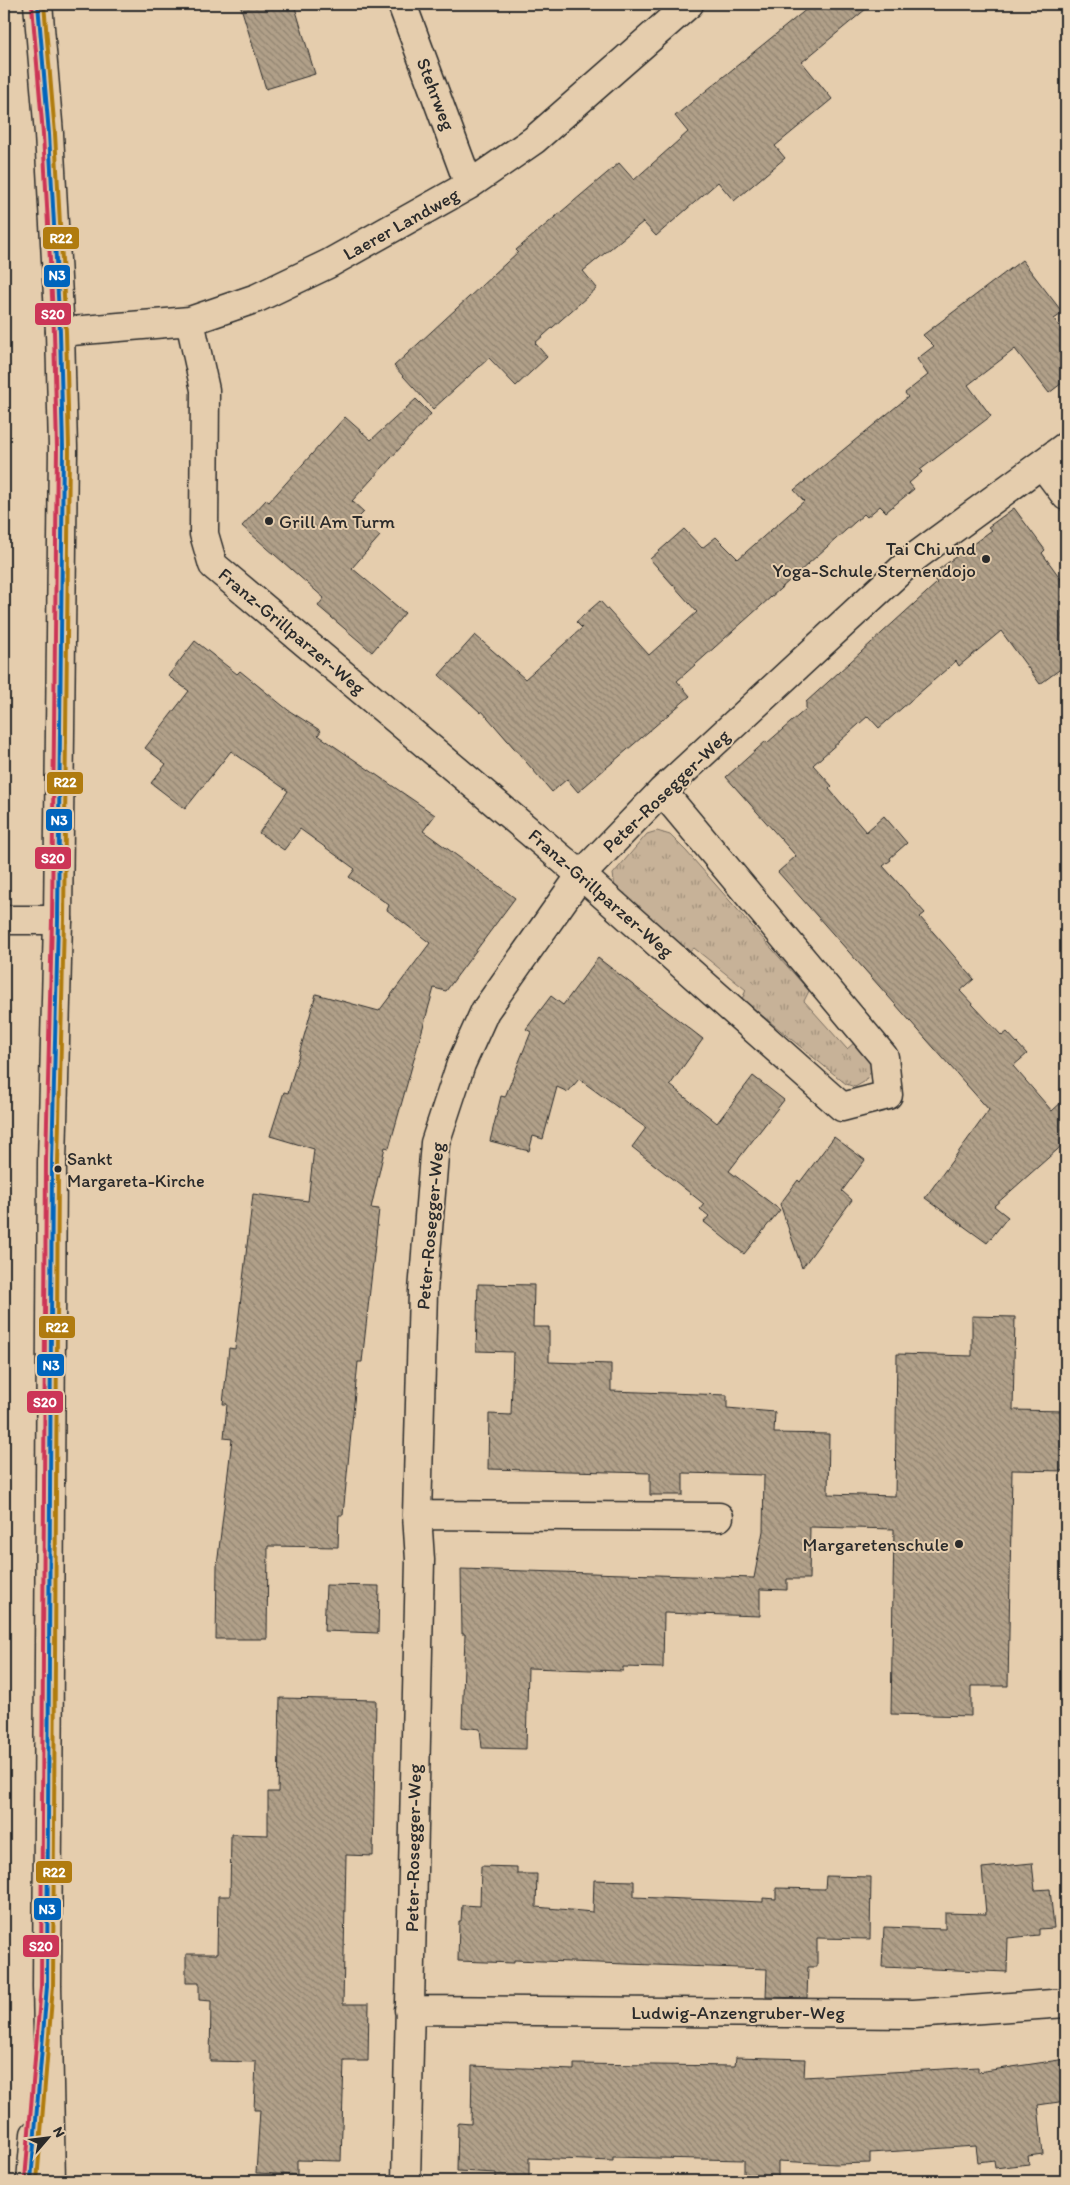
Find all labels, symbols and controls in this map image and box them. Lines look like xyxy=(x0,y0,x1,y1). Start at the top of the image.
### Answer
street label: Stehrweg xyxy=(412,55,460,134)
street label: Laerer Landweg xyxy=(339,183,463,265)
line badge: R22 xyxy=(42,226,80,250)
text: R22 xyxy=(49,230,73,247)
line badge: N3 xyxy=(43,264,71,288)
text: N3 xyxy=(48,267,66,284)
line badge: S20 xyxy=(34,302,72,326)
text: S20 xyxy=(41,306,65,323)
place label: Grill Am Turm xyxy=(279,510,395,533)
marker: Grill Am Turm xyxy=(263,515,275,527)
place label: Tai Chi und Yoga-Schule Sternendojo xyxy=(773,537,977,582)
marker: Tai Chi und Yoga-Schule Sternendojo xyxy=(980,553,992,565)
street label: Franz-Grillparzer-Weg xyxy=(214,563,370,699)
street label: Peter-Rosegger-Weg xyxy=(598,724,735,858)
line badge: R22 xyxy=(46,771,84,795)
text: R22 xyxy=(53,774,77,791)
line badge: N3 xyxy=(45,808,73,832)
text: N3 xyxy=(50,812,68,829)
street label: Franz-Grillparzer-Weg xyxy=(524,824,679,963)
line badge: S20 xyxy=(34,846,72,870)
text: S20 xyxy=(41,850,65,867)
street label: Peter-Rosegger-Weg xyxy=(411,1141,449,1311)
place label: Sankt Margareta-Kirche xyxy=(67,1148,205,1192)
marker: Sankt Margareta-Kirche xyxy=(53,1164,63,1174)
line badge: R22 xyxy=(38,1315,76,1339)
text: R22 xyxy=(45,1319,69,1336)
line badge: N3 xyxy=(36,1353,65,1377)
text: N3 xyxy=(42,1357,60,1374)
line badge: S20 xyxy=(26,1390,64,1414)
text: S20 xyxy=(33,1394,57,1411)
place label: Margaretenschule xyxy=(803,1533,949,1556)
marker: Margaretenschule xyxy=(953,1538,965,1550)
street label: Peter-Rosegger-Weg xyxy=(400,1764,426,1932)
line badge: R22 xyxy=(35,1860,73,1884)
text: R22 xyxy=(42,1864,66,1881)
line badge: N3 xyxy=(33,1897,62,1921)
text: N3 xyxy=(38,1901,56,1918)
line badge: S20 xyxy=(22,1934,60,1958)
text: S20 xyxy=(29,1938,53,1955)
street label: Ludwig-Anzengruber-Weg xyxy=(631,2001,845,2024)
north arrow xyxy=(22,2112,72,2162)
text: N xyxy=(49,2124,69,2140)

